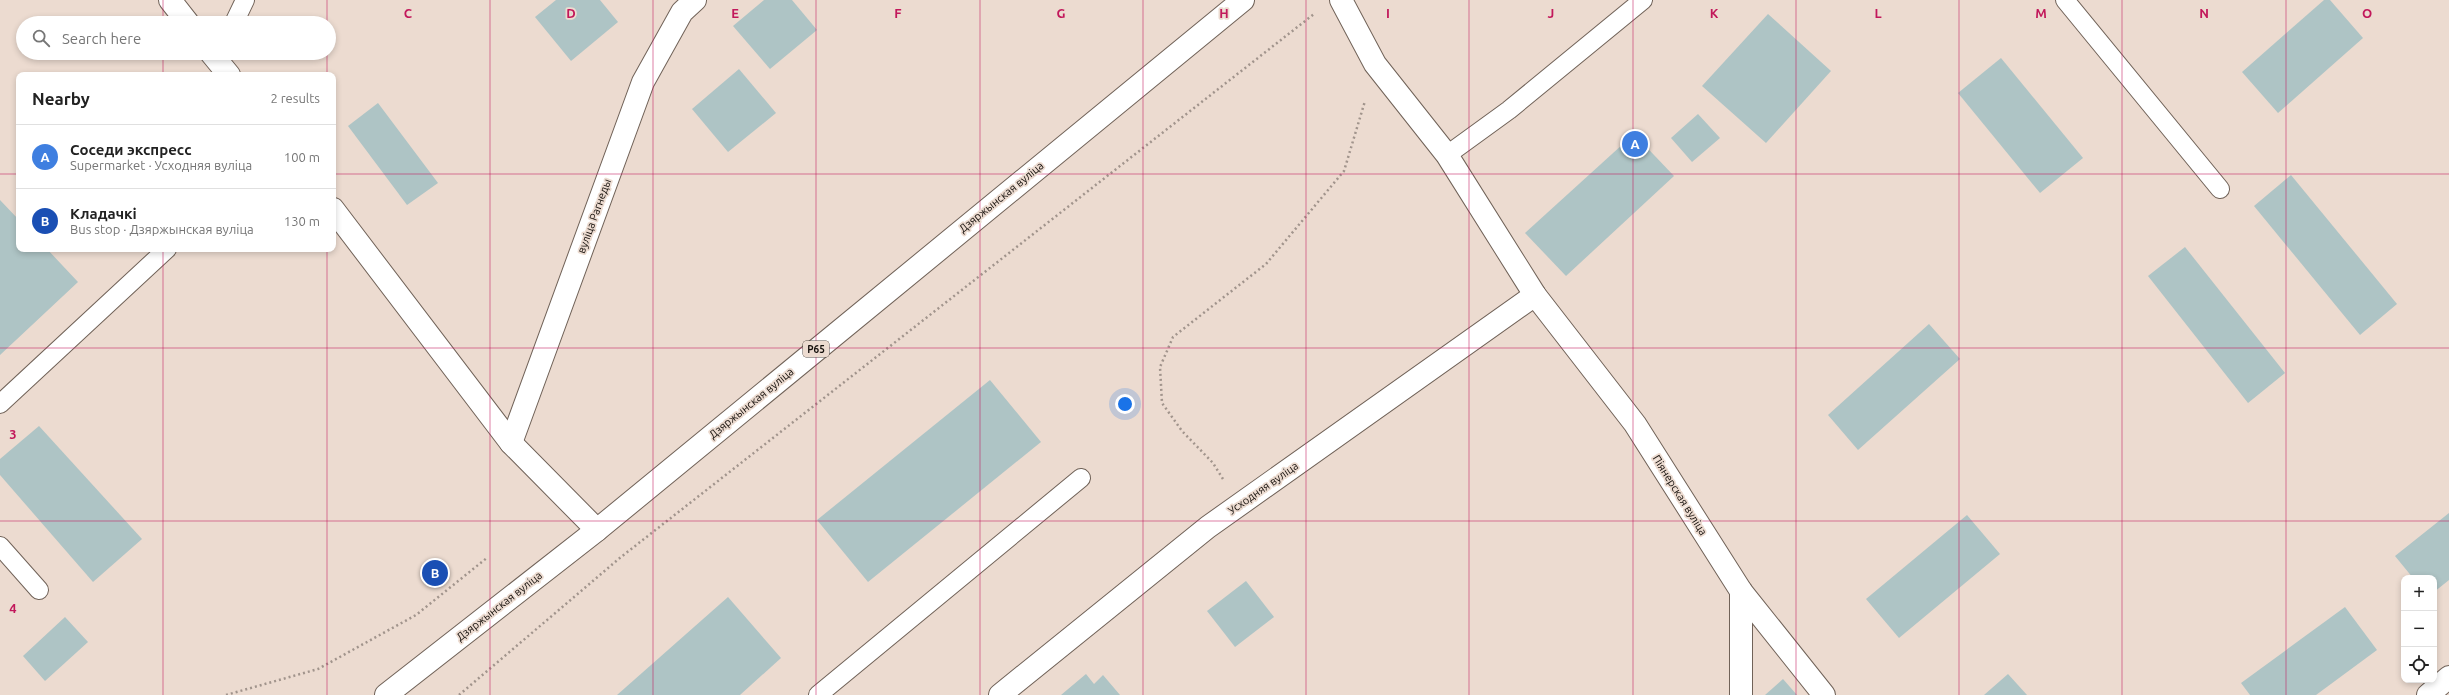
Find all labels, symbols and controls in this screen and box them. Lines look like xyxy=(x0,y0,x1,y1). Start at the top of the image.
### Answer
text: C xyxy=(404,6,413,20)
text: D xyxy=(566,6,576,20)
text: E xyxy=(731,6,739,20)
text: F xyxy=(894,6,902,20)
text: G xyxy=(1057,6,1066,20)
text: H xyxy=(1219,6,1229,20)
text: I xyxy=(1386,6,1390,20)
text: J xyxy=(1548,6,1554,20)
text: K xyxy=(1710,6,1719,20)
text: L xyxy=(1874,6,1882,20)
text: M xyxy=(2035,6,2047,20)
text: N xyxy=(2199,6,2209,20)
text: O xyxy=(2362,6,2372,20)
search box xyxy=(16,16,336,60)
icon: search xyxy=(30,27,52,49)
text: Search here xyxy=(62,30,141,47)
text: Nearby xyxy=(32,89,90,108)
text: 2 results xyxy=(270,91,320,105)
pin: A xyxy=(1622,129,1648,159)
text: Соседи экспресс xyxy=(70,141,192,158)
text: A xyxy=(40,150,50,164)
text: 100 m xyxy=(284,150,320,164)
text: Supermarket · Усходняя вуліца xyxy=(70,158,252,172)
street label: Дзяржынская вуліца xyxy=(956,159,1046,235)
street label: вуліца Рагнеды xyxy=(575,177,613,255)
text: Кладачкі xyxy=(70,205,137,222)
text: B xyxy=(41,214,49,228)
text: 130 m xyxy=(284,214,320,228)
text: Bus stop · Дзяржынская вуліца xyxy=(70,222,254,236)
road number: Р65 xyxy=(803,341,829,357)
street label: Дзяржынская вуліца xyxy=(706,365,796,441)
your location xyxy=(1115,394,1135,414)
text: 3 xyxy=(9,427,17,441)
street label: Піянерская вуліца xyxy=(1650,453,1710,537)
street label: Усходняя вуліца xyxy=(1226,459,1300,517)
pin: B xyxy=(422,558,448,588)
street label: Дзяржынская вуліца xyxy=(454,569,544,643)
map controls xyxy=(2401,575,2437,683)
button: + xyxy=(2401,575,2437,611)
text: 4 xyxy=(9,601,17,615)
button: − xyxy=(2401,611,2437,647)
button: locate xyxy=(2401,647,2437,683)

